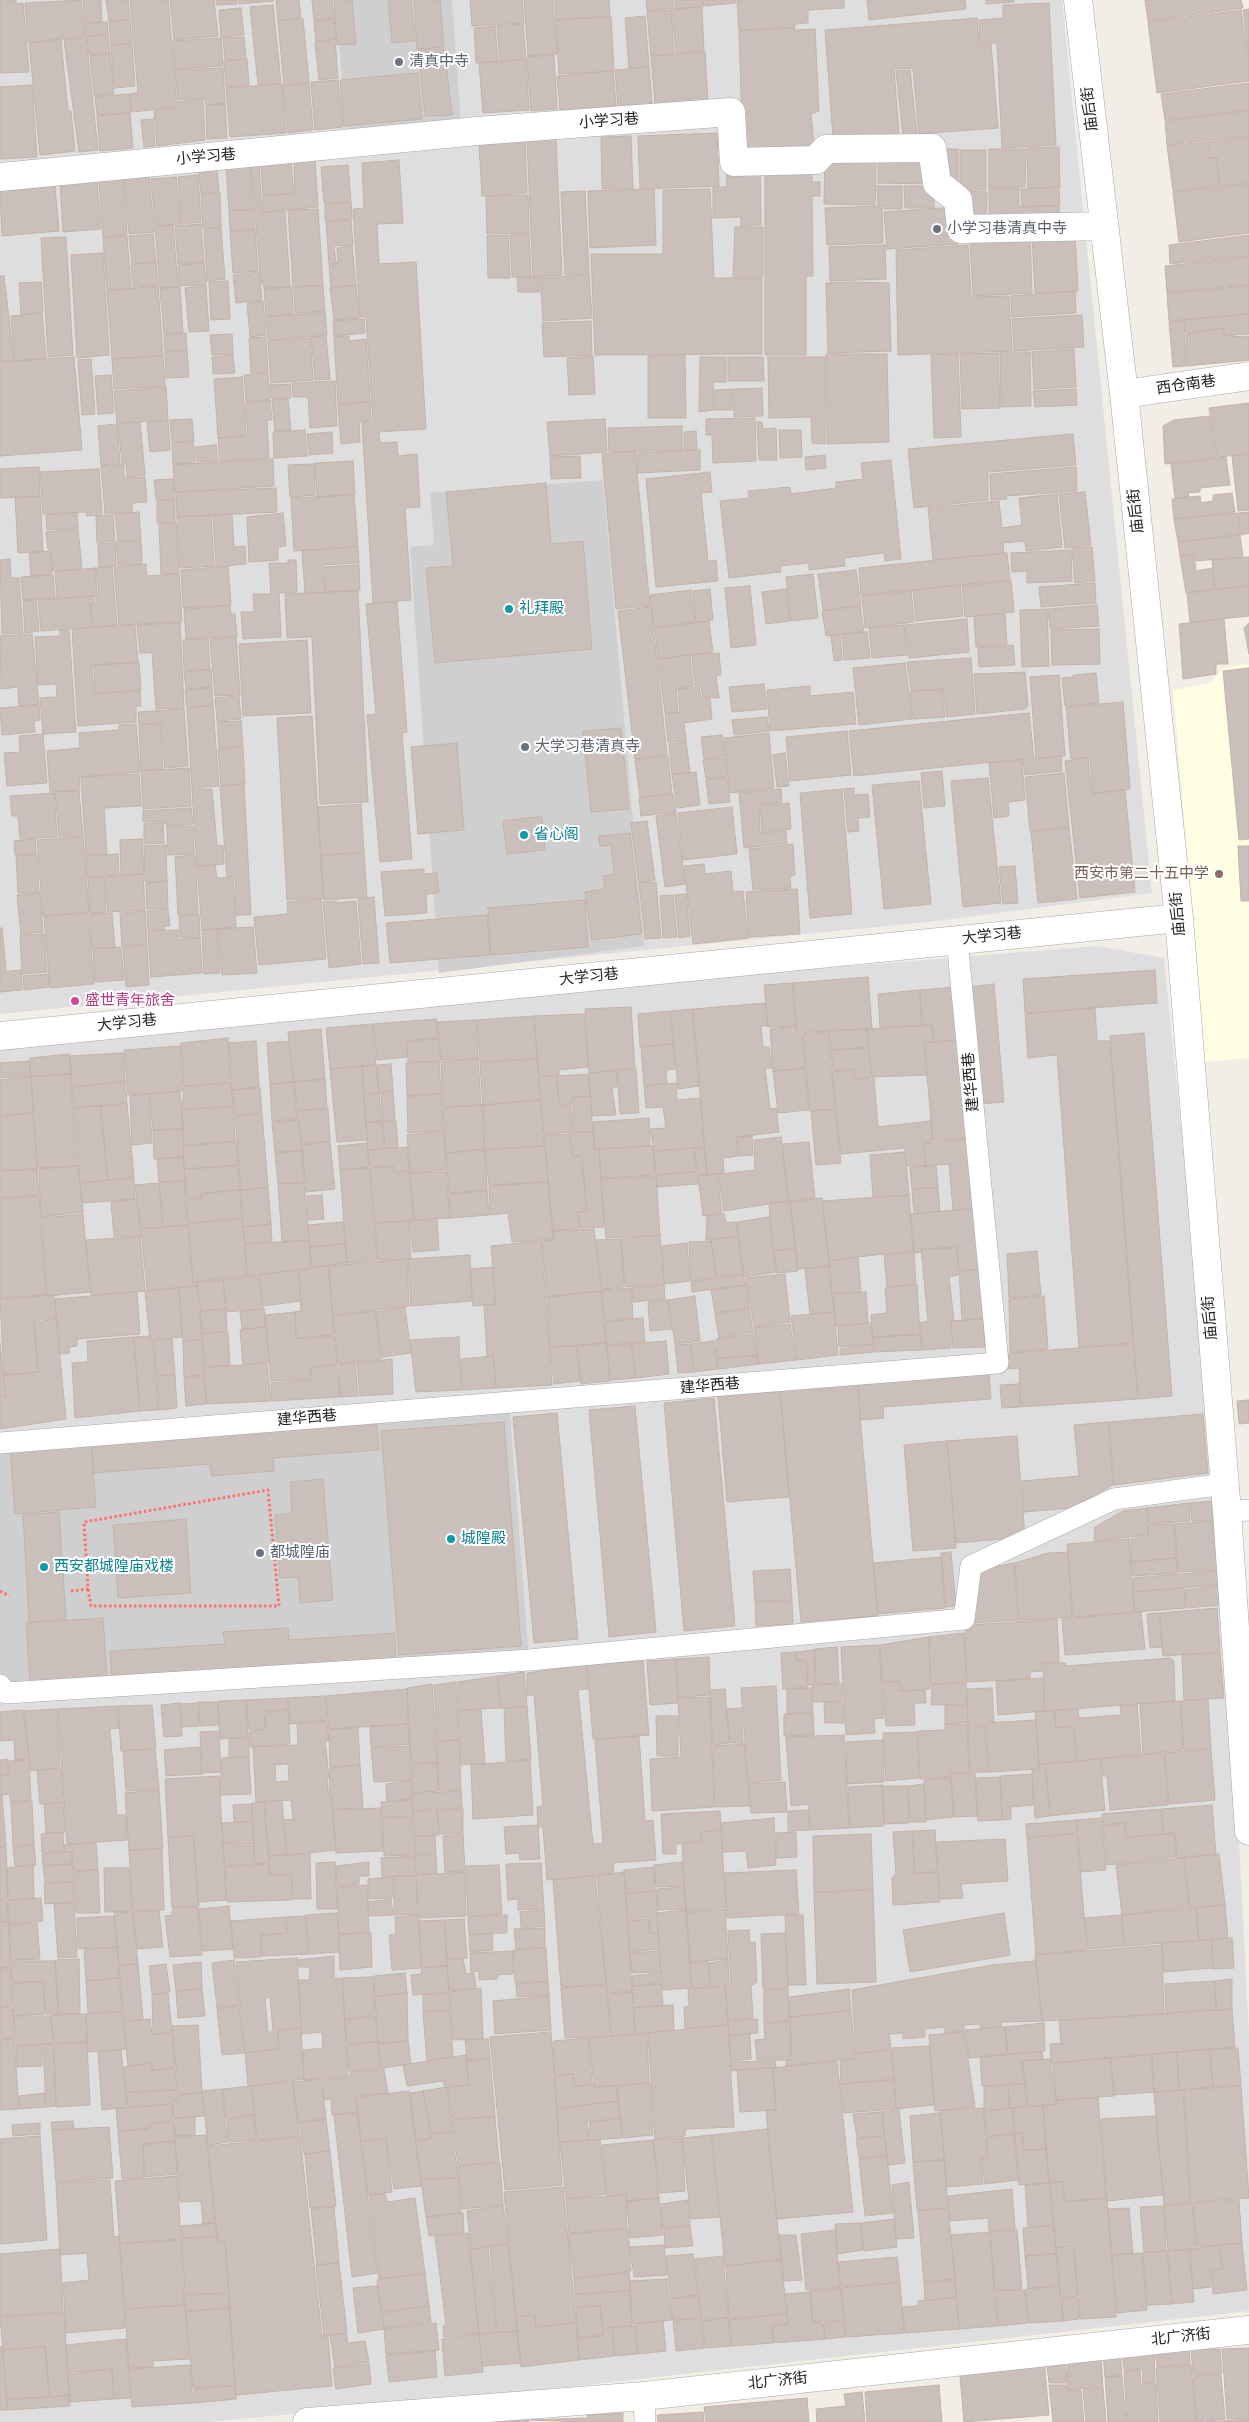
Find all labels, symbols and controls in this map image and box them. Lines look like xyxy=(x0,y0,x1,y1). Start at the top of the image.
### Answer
place label: 清真中寺 xyxy=(409,53,469,71)
marker: 清真中寺 xyxy=(393,56,405,68)
street label: 庙后街 xyxy=(1078,86,1102,132)
street label: 小学习巷 xyxy=(578,110,640,132)
street label: 小学习巷 xyxy=(175,145,237,169)
place label: 小学习巷清真中寺 xyxy=(947,220,1067,238)
marker: 小学习巷清真中寺 xyxy=(931,223,943,235)
street label: 西仓南巷 xyxy=(1155,372,1217,398)
street label: 庙后街 xyxy=(1125,488,1147,534)
place label: 礼拜殿 xyxy=(519,600,564,618)
marker: 礼拜殿 xyxy=(503,603,515,615)
place label: 大学习巷清真寺 xyxy=(535,738,640,756)
marker: 大学习巷清真寺 xyxy=(519,741,531,753)
place label: 省心阁 xyxy=(534,826,579,844)
marker: 省心阁 xyxy=(518,829,530,841)
place label: 西安市第二十五中学 xyxy=(1074,865,1209,883)
marker: 西安市第二十五中学 xyxy=(1213,868,1225,880)
street label: 庙后街 xyxy=(1167,891,1189,937)
street label: 大学习巷 xyxy=(961,924,1023,948)
street label: 大学习巷 xyxy=(558,965,620,989)
place label: 盛世青年旅舍 xyxy=(85,992,175,1010)
marker: 盛世青年旅舍 xyxy=(69,995,81,1007)
street label: 大学习巷 xyxy=(96,1011,158,1035)
street label: 建华西巷 xyxy=(959,1051,983,1113)
street label: 庙后街 xyxy=(1199,1295,1221,1341)
street label: 建华西巷 xyxy=(679,1374,741,1398)
street label: 建华西巷 xyxy=(276,1406,338,1430)
place label: 城隍殿 xyxy=(461,1530,506,1548)
marker: 城隍殿 xyxy=(445,1533,457,1545)
place label: 都城隍庙 xyxy=(270,1544,330,1562)
marker: 都城隍庙 xyxy=(254,1547,266,1559)
place label: 西安都城隍庙戏楼 xyxy=(54,1558,174,1576)
marker: 西安都城隍庙戏楼 xyxy=(38,1561,50,1573)
street label: 北广济街 xyxy=(1150,2325,1212,2349)
street label: 北广济街 xyxy=(747,2369,809,2393)

